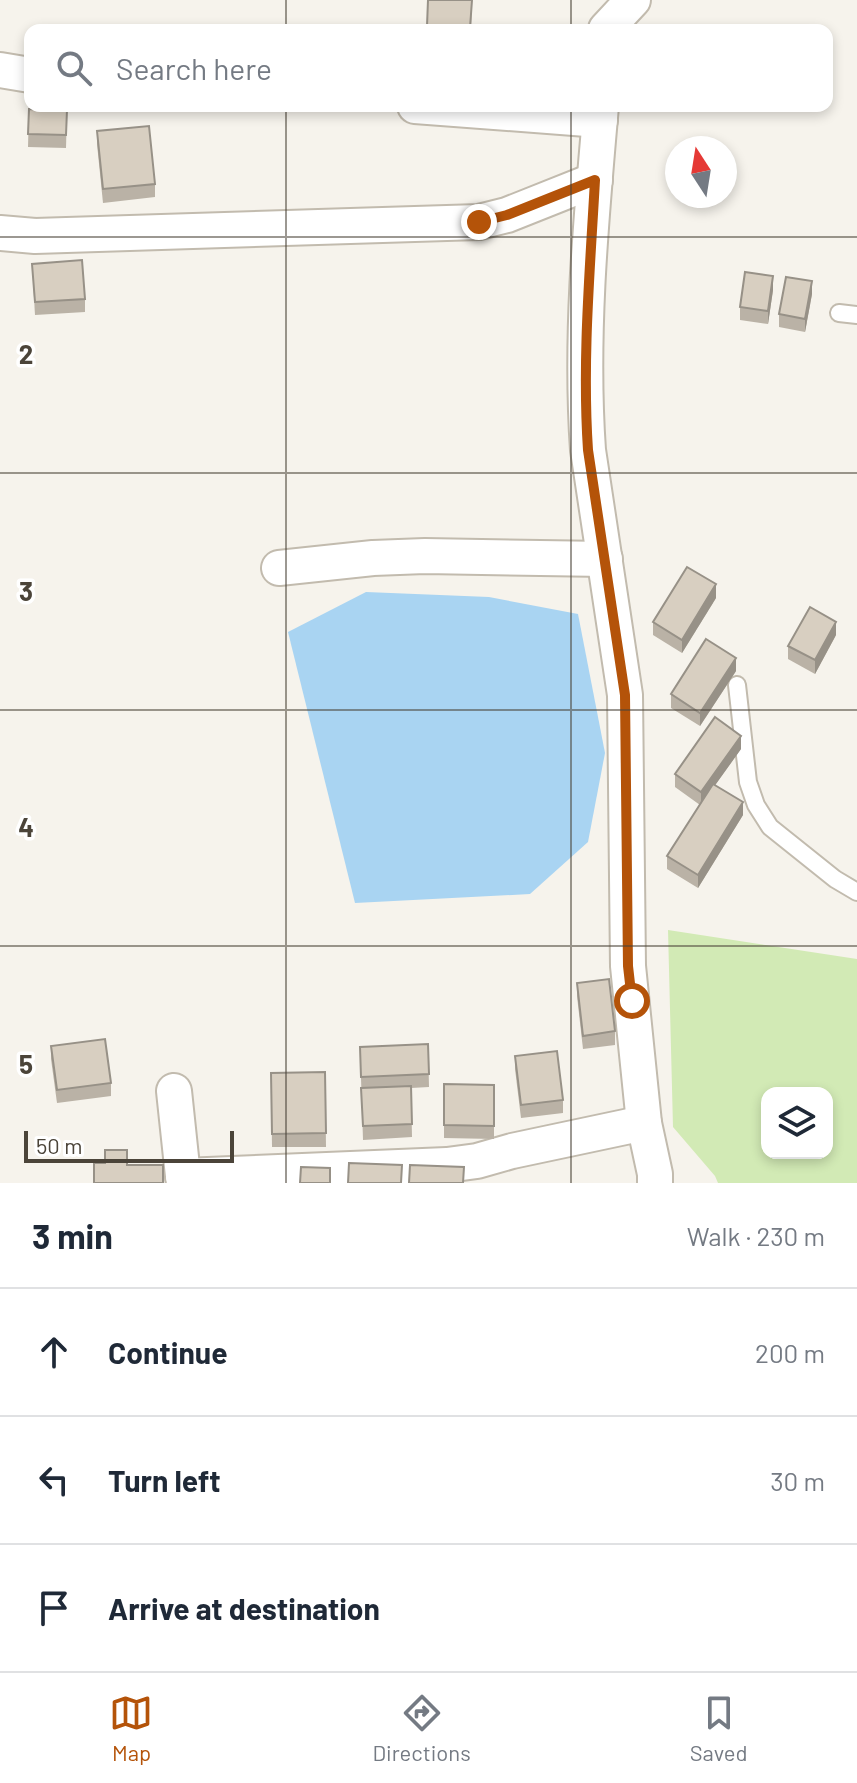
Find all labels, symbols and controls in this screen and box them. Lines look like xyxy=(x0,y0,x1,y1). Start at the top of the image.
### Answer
search box xyxy=(24,24,833,112)
icon: search xyxy=(52,46,96,90)
text: Search here xyxy=(116,50,272,86)
north arrow xyxy=(665,136,737,208)
route end xyxy=(461,204,497,240)
text: 2 xyxy=(19,338,33,369)
text: 3 xyxy=(19,575,33,606)
text: 4 xyxy=(18,811,34,842)
route start xyxy=(614,983,650,1019)
text: 5 xyxy=(19,1048,33,1079)
map controls xyxy=(761,1087,833,1159)
button: layers xyxy=(761,1087,833,1159)
scale bar xyxy=(24,1127,234,1163)
text: 50 m xyxy=(36,1132,82,1158)
text: 3 min xyxy=(32,1215,113,1256)
text: Walk · 230 m xyxy=(687,1220,825,1251)
icon: ahead xyxy=(32,1330,76,1374)
text: Continue xyxy=(108,1334,228,1370)
text: 200 m xyxy=(755,1337,825,1368)
icon: left xyxy=(32,1458,76,1502)
text: Turn left xyxy=(108,1462,221,1498)
text: 30 m xyxy=(770,1465,825,1496)
icon: arrive xyxy=(32,1586,76,1630)
text: Arrive at destination xyxy=(108,1590,380,1626)
tab: Map xyxy=(109,1691,153,1765)
tab: Directions xyxy=(372,1691,471,1765)
tab: Saved xyxy=(690,1691,747,1765)

